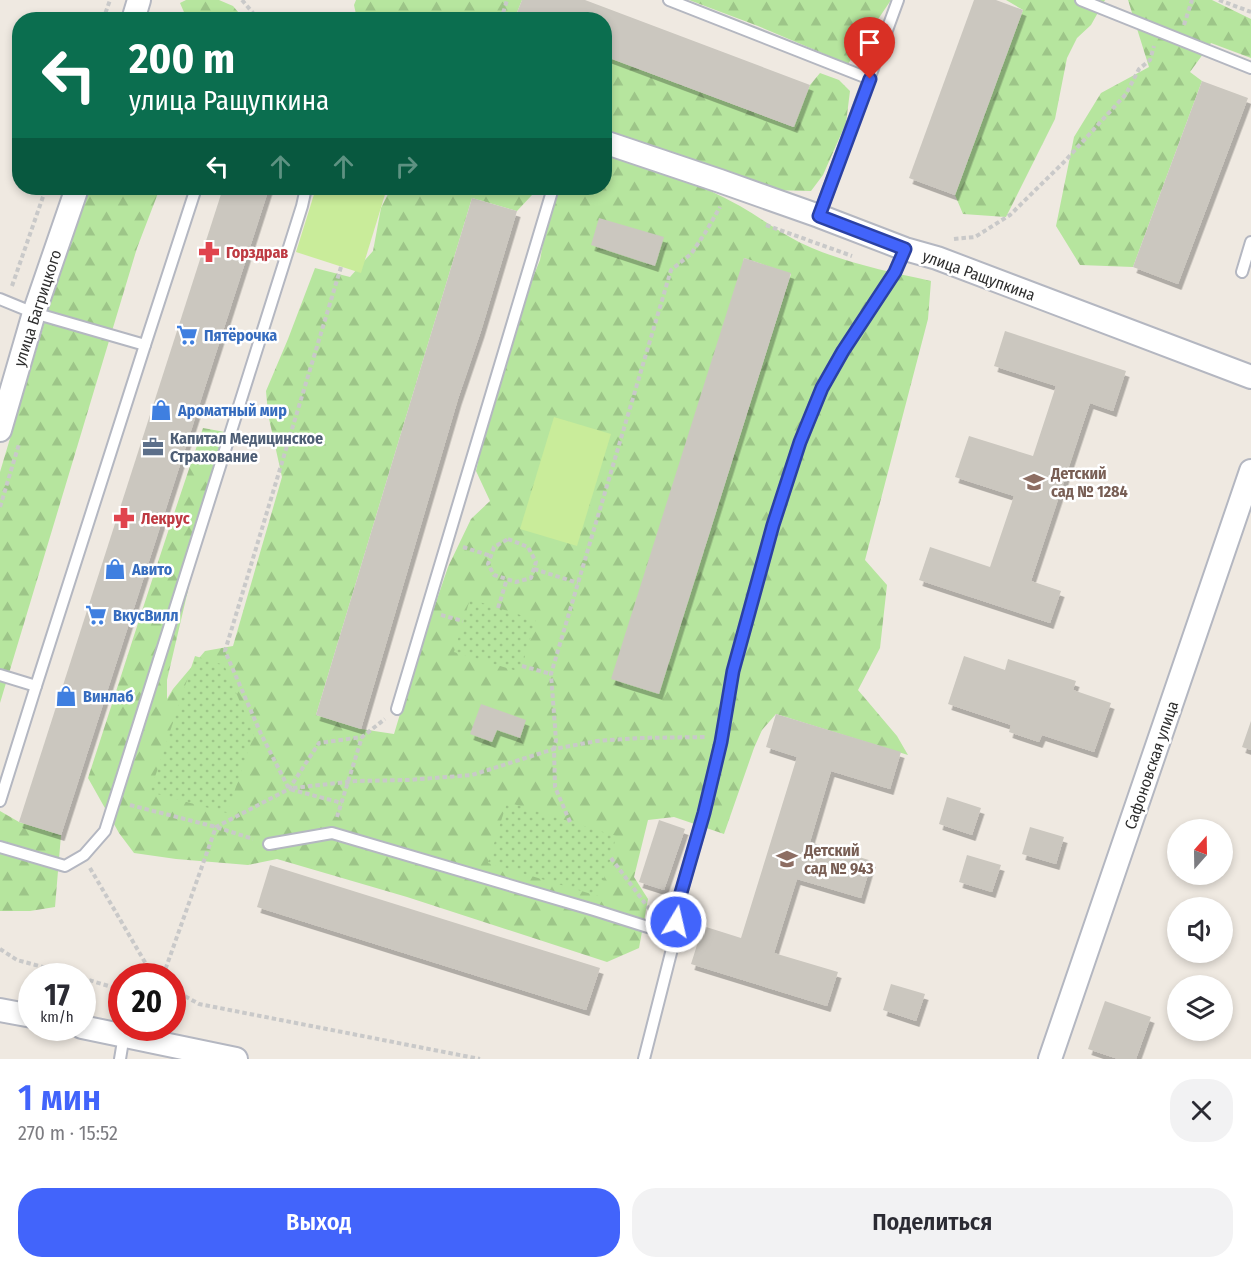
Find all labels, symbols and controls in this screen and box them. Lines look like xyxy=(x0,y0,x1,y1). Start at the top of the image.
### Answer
pin xyxy=(844,17,895,79)
icon: arrive xyxy=(853,26,886,59)
text: 200 m xyxy=(129,34,235,84)
icon: left xyxy=(30,36,108,114)
text: улица Ращупкина xyxy=(129,85,329,117)
icon: left xyxy=(201,150,234,183)
icon: ahead xyxy=(264,150,297,183)
icon: ahead xyxy=(327,150,360,183)
icon: right xyxy=(390,150,423,183)
pharmacy icon: Горздрав xyxy=(197,240,221,264)
place label: Горздрав xyxy=(226,243,288,262)
street label: улица Ращупкина xyxy=(920,246,1038,305)
street label: улица Багрицкого xyxy=(10,247,65,369)
supermarket icon: Пятёрочка xyxy=(175,323,199,347)
place label: Пятёрочка xyxy=(204,326,277,345)
shop icon: Ароматный мир xyxy=(149,398,173,422)
place label: Ароматный мир xyxy=(177,401,287,420)
place label: Капитал Медицинское Страхование xyxy=(170,429,323,466)
office icon: Капитал Медицинское Страхование xyxy=(141,435,165,459)
place label: Детский сад № 1284 xyxy=(1050,464,1128,501)
school or university icon: Детский сад № 1284 xyxy=(1022,470,1046,494)
pharmacy icon: Лекрус xyxy=(112,506,136,530)
place label: Лекрус xyxy=(141,509,190,528)
shop icon: Авито xyxy=(103,557,127,581)
place label: Авито xyxy=(131,560,173,579)
supermarket icon: ВкусВилл xyxy=(84,603,108,627)
place label: ВкусВилл xyxy=(113,606,178,625)
shop icon: Винлаб xyxy=(54,684,78,708)
place label: Винлаб xyxy=(83,687,134,706)
street label: Сафоновская улица xyxy=(1121,698,1182,832)
north arrow xyxy=(1167,819,1233,885)
map controls xyxy=(1167,819,1233,1041)
place label: Детский сад № 943 xyxy=(803,841,874,878)
school or university icon: Детский сад № 943 xyxy=(775,847,799,871)
position arrow xyxy=(644,890,708,954)
button: sound xyxy=(1167,897,1233,963)
speed limit sign: 20 xyxy=(108,963,186,1041)
button: layers xyxy=(1167,975,1233,1041)
text: 17 xyxy=(44,977,70,1013)
text: km/h xyxy=(40,1008,74,1026)
text: 1 мин xyxy=(18,1076,101,1120)
button: close xyxy=(1170,1079,1233,1142)
text: 270 m · 15:52 xyxy=(18,1121,118,1145)
button: Выход xyxy=(18,1188,620,1257)
button: Поделиться xyxy=(632,1188,1233,1257)

